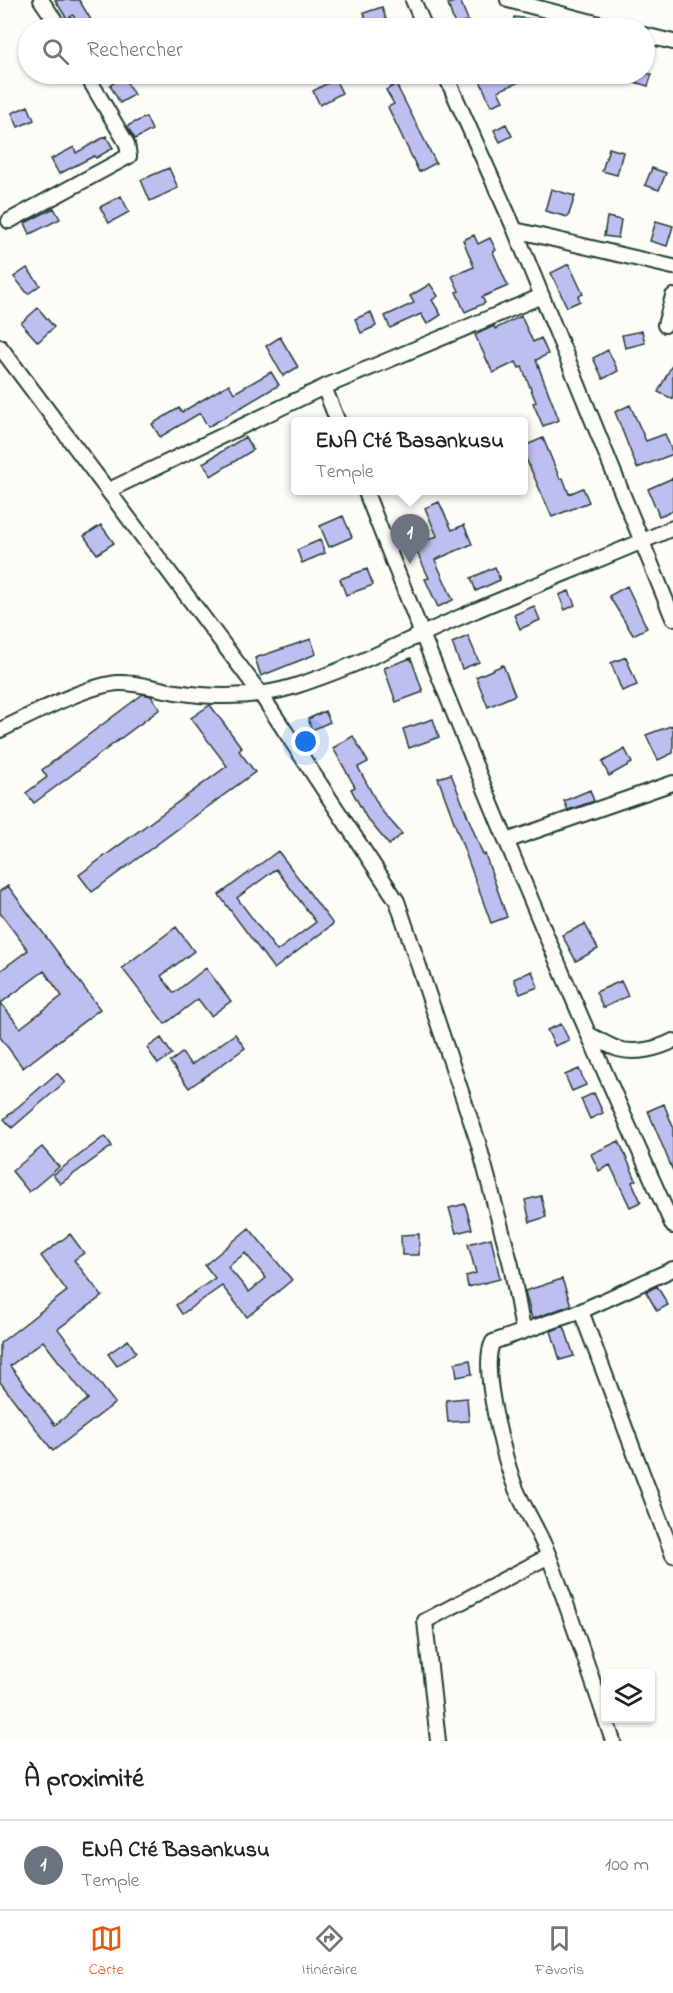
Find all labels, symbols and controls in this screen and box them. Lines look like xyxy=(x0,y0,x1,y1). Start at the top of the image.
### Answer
search box xyxy=(18,18,655,84)
icon: search xyxy=(39,35,72,68)
text: Rechercher xyxy=(87,35,183,67)
popup xyxy=(291,417,528,495)
text: ENA Cté Basankusu xyxy=(315,426,504,458)
text: Temple xyxy=(315,458,374,487)
pin: 1 xyxy=(390,514,430,564)
your location xyxy=(291,727,320,756)
map controls xyxy=(601,1669,655,1723)
button: layers xyxy=(601,1669,655,1723)
text: À proximité xyxy=(24,1761,144,1799)
text: ENA Cté Basankusu xyxy=(81,1835,270,1867)
text: 1 xyxy=(40,1851,47,1880)
text: 100 m xyxy=(605,1851,649,1880)
text: Temple xyxy=(81,1867,140,1896)
tab: Carte xyxy=(89,1922,124,1982)
tab: Itinéraire xyxy=(301,1922,357,1982)
tab: Favoris xyxy=(535,1922,584,1982)

